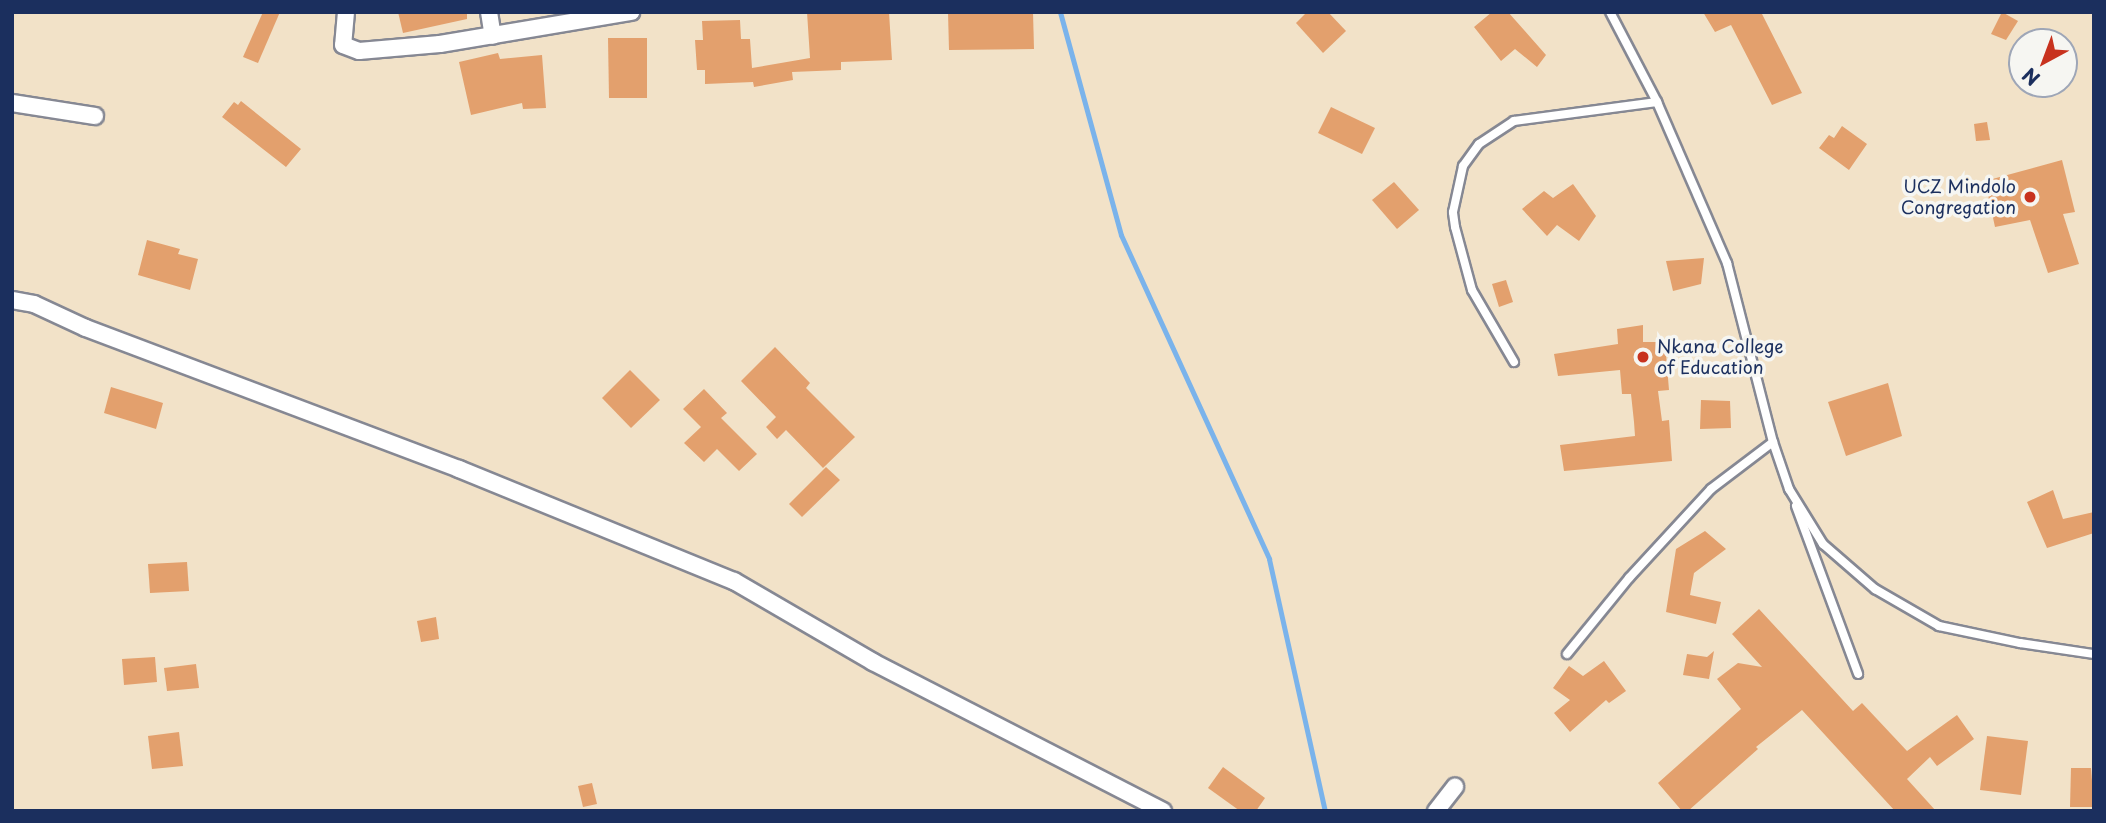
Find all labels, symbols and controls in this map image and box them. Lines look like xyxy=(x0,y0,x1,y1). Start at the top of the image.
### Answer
north arrow xyxy=(2008,28,2078,98)
text: N xyxy=(2016,62,2045,93)
place label: UCZ Mindolo Congregation xyxy=(1901,176,2016,218)
marker: UCZ Mindolo Congregation xyxy=(2022,189,2038,205)
place label: Nkana College of Education xyxy=(1657,336,1784,378)
marker: Nkana College of Education xyxy=(1635,349,1651,365)

